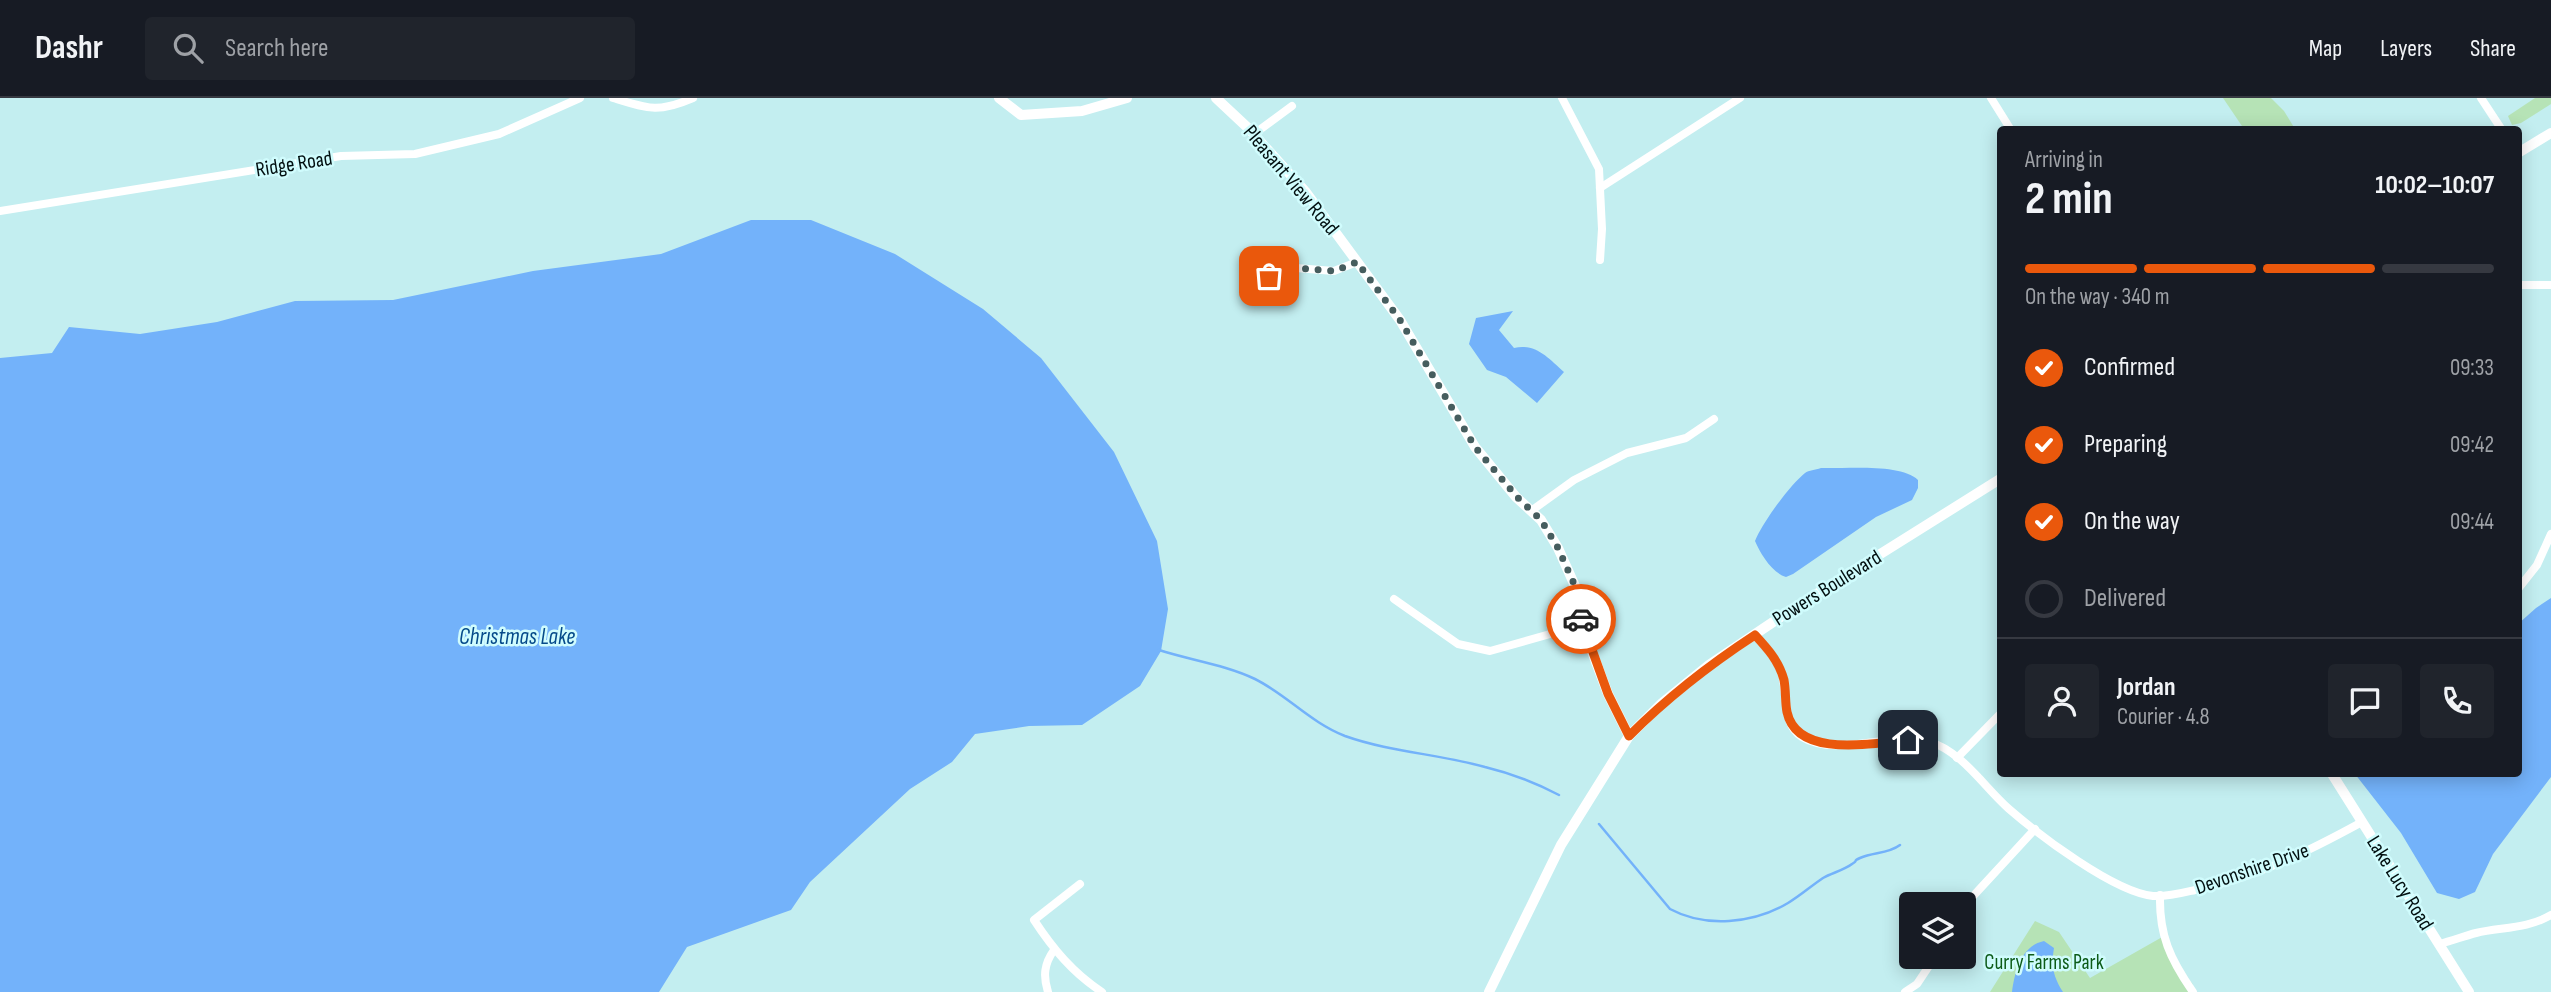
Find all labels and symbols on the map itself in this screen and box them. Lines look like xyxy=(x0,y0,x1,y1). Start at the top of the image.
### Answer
street label: Pleasant View Road xyxy=(1238,120,1344,240)
street label: Ridge Road xyxy=(254,146,334,182)
pin xyxy=(1239,246,1299,306)
street label: Powers Boulevard xyxy=(1768,545,1886,631)
courier xyxy=(1546,584,1616,654)
water label: Christmas Lake xyxy=(459,623,575,651)
pin xyxy=(1878,710,1938,770)
street label: Lake Lucy Road xyxy=(2361,831,2439,935)
street label: Devonshire Drive xyxy=(2192,838,2312,900)
park label: Curry Farms Park xyxy=(1984,950,2104,975)

